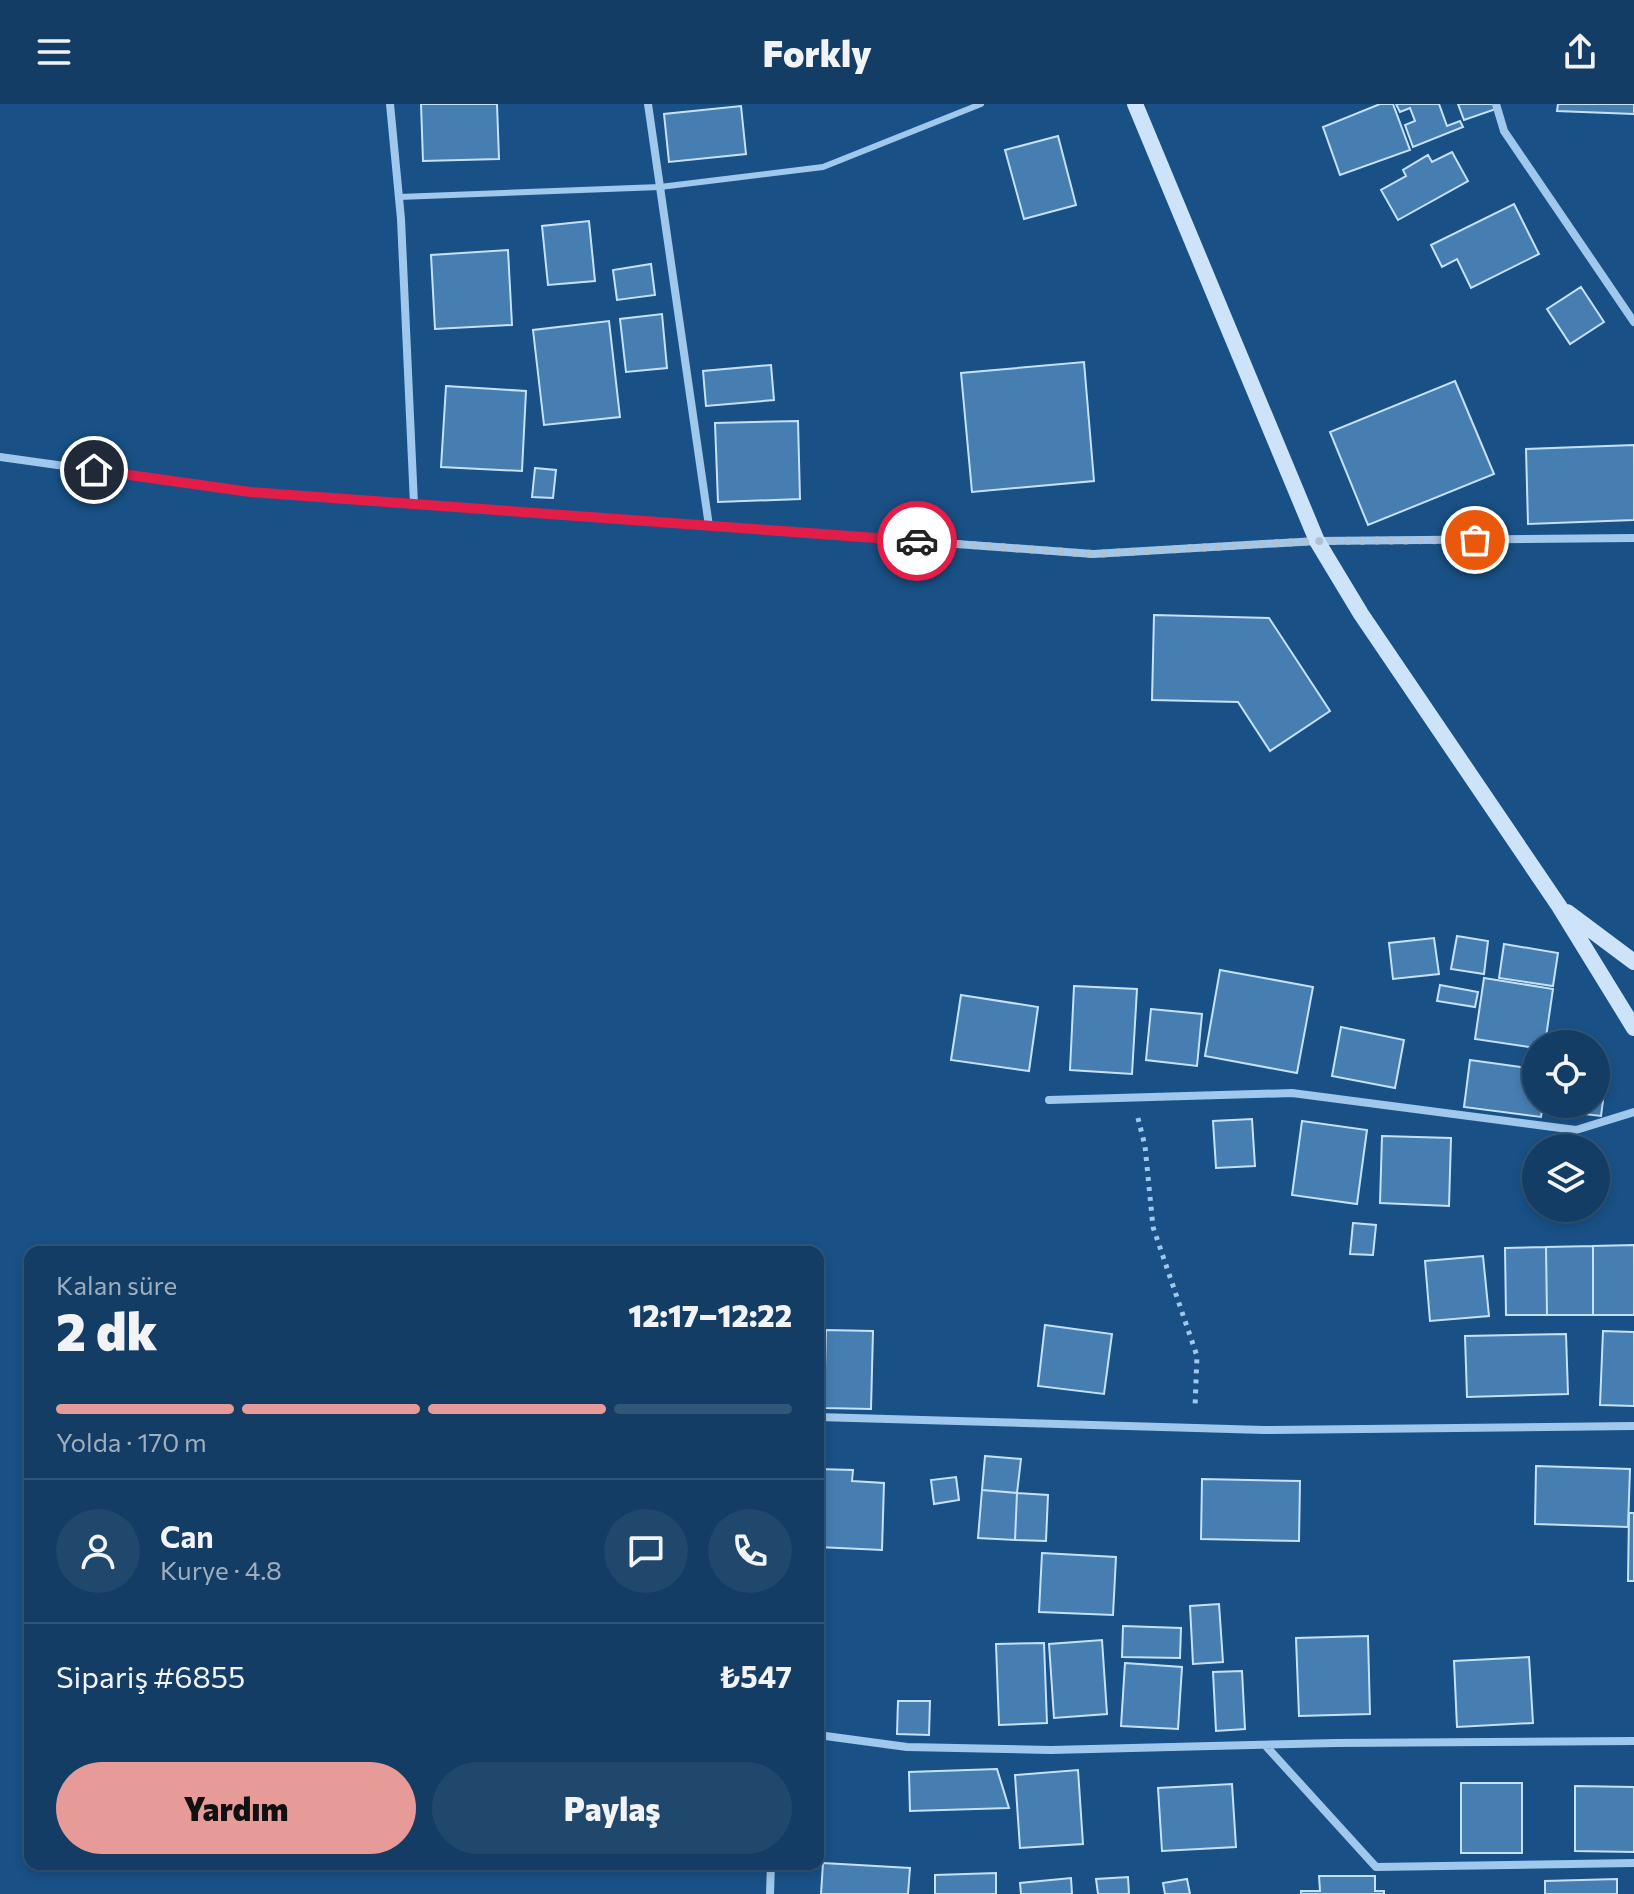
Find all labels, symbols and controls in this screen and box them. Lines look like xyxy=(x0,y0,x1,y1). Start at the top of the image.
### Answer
icon: menu xyxy=(32,30,76,74)
text: Forkly xyxy=(762,30,872,74)
icon: share xyxy=(1558,30,1602,74)
pin xyxy=(60,436,128,504)
icon: home xyxy=(72,448,116,492)
courier xyxy=(877,501,957,581)
pin xyxy=(1441,506,1509,574)
icon: bag xyxy=(1453,518,1497,562)
icon: car xyxy=(895,519,939,563)
map controls xyxy=(1522,1030,1610,1222)
button: locate xyxy=(1522,1030,1610,1118)
button: layers xyxy=(1522,1134,1610,1222)
text: Kalan süre xyxy=(56,1269,177,1300)
text: 12:17–12:22 xyxy=(628,1296,792,1333)
text: 2 dk xyxy=(56,1298,157,1362)
text: Yolda · 170 m xyxy=(56,1426,207,1457)
button: person xyxy=(56,1509,140,1593)
button: chat xyxy=(604,1509,688,1593)
button: phone xyxy=(708,1509,792,1593)
text: Can xyxy=(160,1517,214,1554)
text: Kurye · 4.8 xyxy=(160,1554,282,1585)
text: Sipariş #6855 xyxy=(56,1657,245,1694)
text: ₺547 xyxy=(719,1657,792,1694)
button: Yardım xyxy=(56,1762,416,1854)
button: Paylaş xyxy=(432,1762,792,1854)

